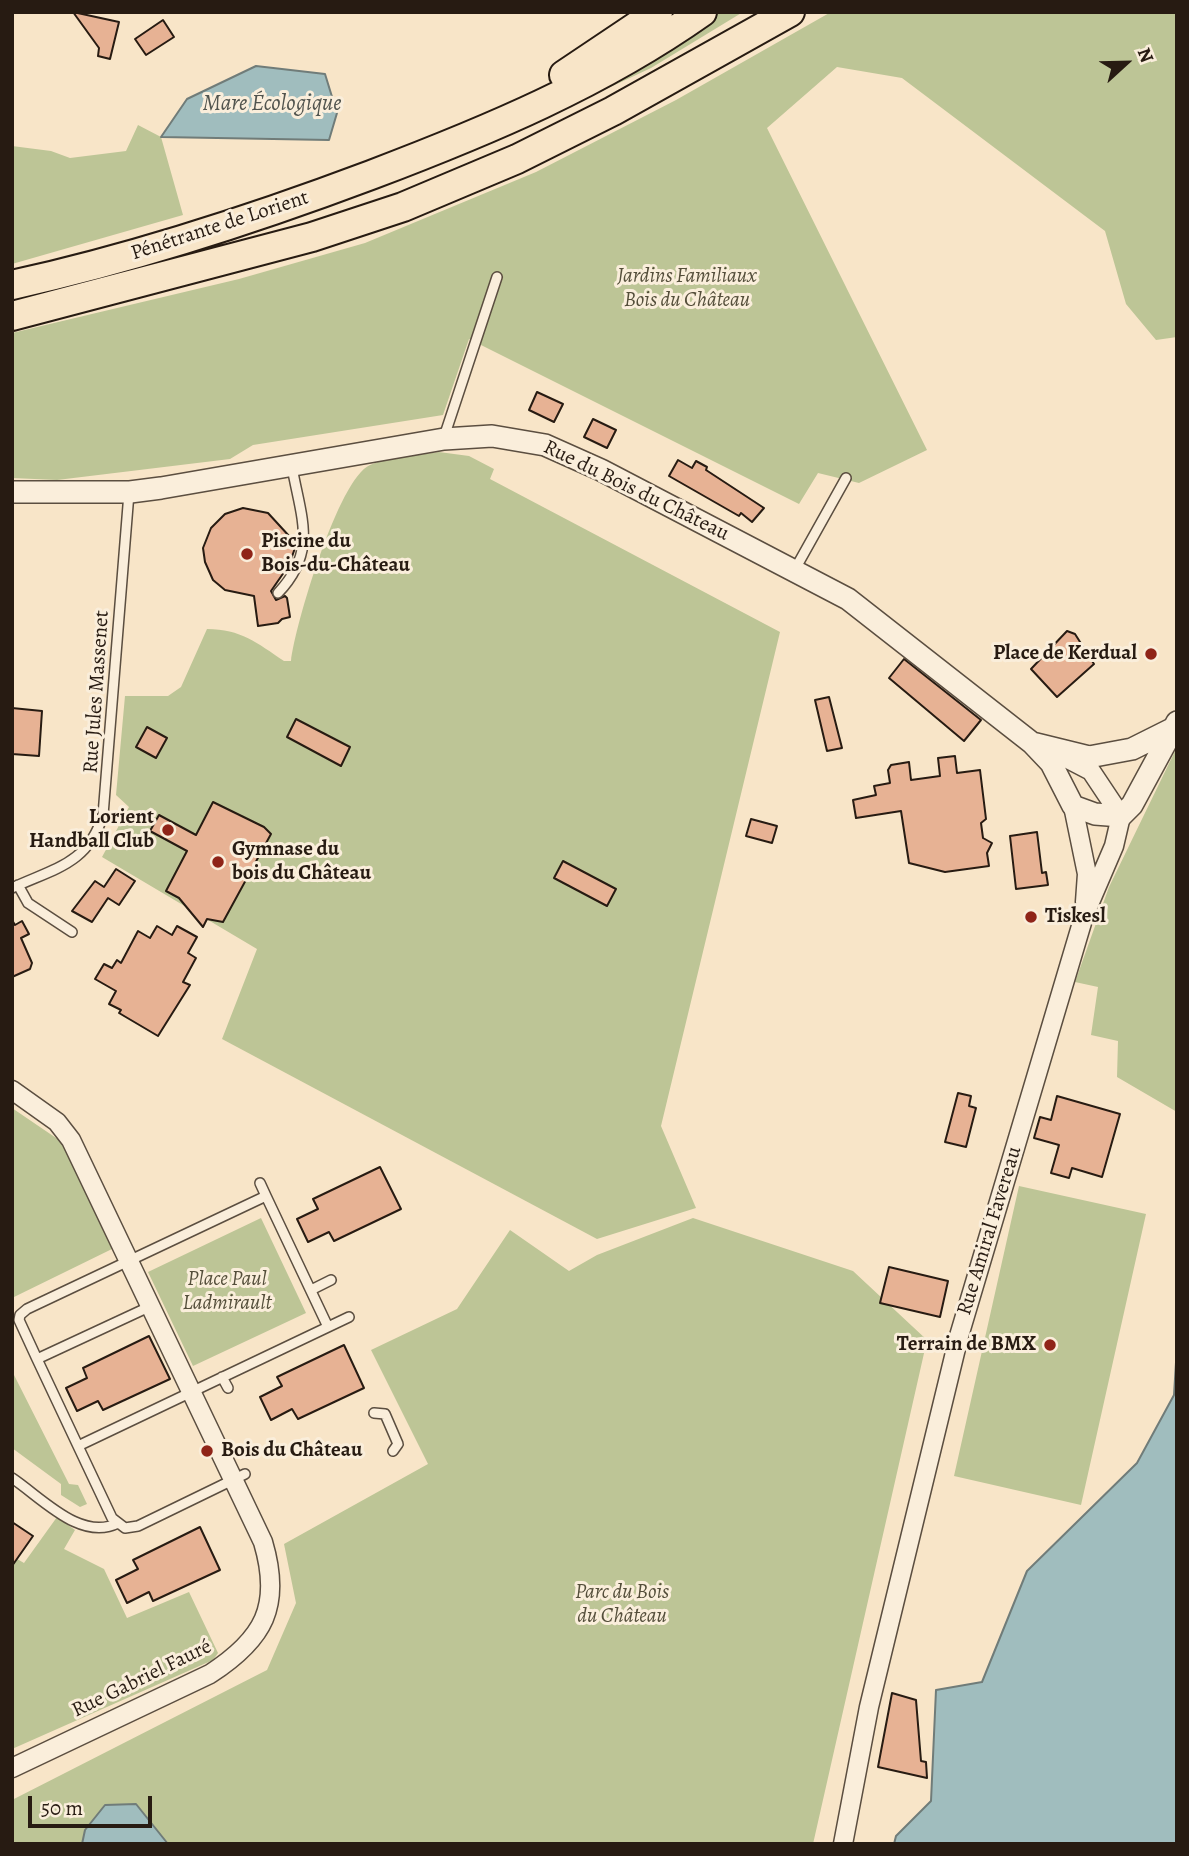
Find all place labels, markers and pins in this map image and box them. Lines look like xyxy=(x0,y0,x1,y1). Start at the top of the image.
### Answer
place label: Piscine du Bois-du-Château xyxy=(261,529,410,579)
marker: Piscine du Bois-du-Château xyxy=(239,546,255,562)
place label: Place de Kerdual xyxy=(993,641,1137,667)
marker: Place de Kerdual xyxy=(1143,646,1159,662)
place label: Lorient Handball Club xyxy=(29,805,154,855)
marker: Lorient Handball Club xyxy=(160,822,176,838)
place label: Gymnase du bois du Château xyxy=(232,837,371,887)
marker: Gymnase du bois du Château xyxy=(210,854,226,870)
place label: Tiskesl xyxy=(1045,904,1106,930)
marker: Tiskesl xyxy=(1023,909,1039,925)
place label: Terrain de BMX xyxy=(897,1332,1036,1358)
marker: Terrain de BMX xyxy=(1042,1337,1058,1353)
place label: Bois du Château xyxy=(221,1438,362,1464)
marker: Bois du Château xyxy=(199,1443,215,1459)

